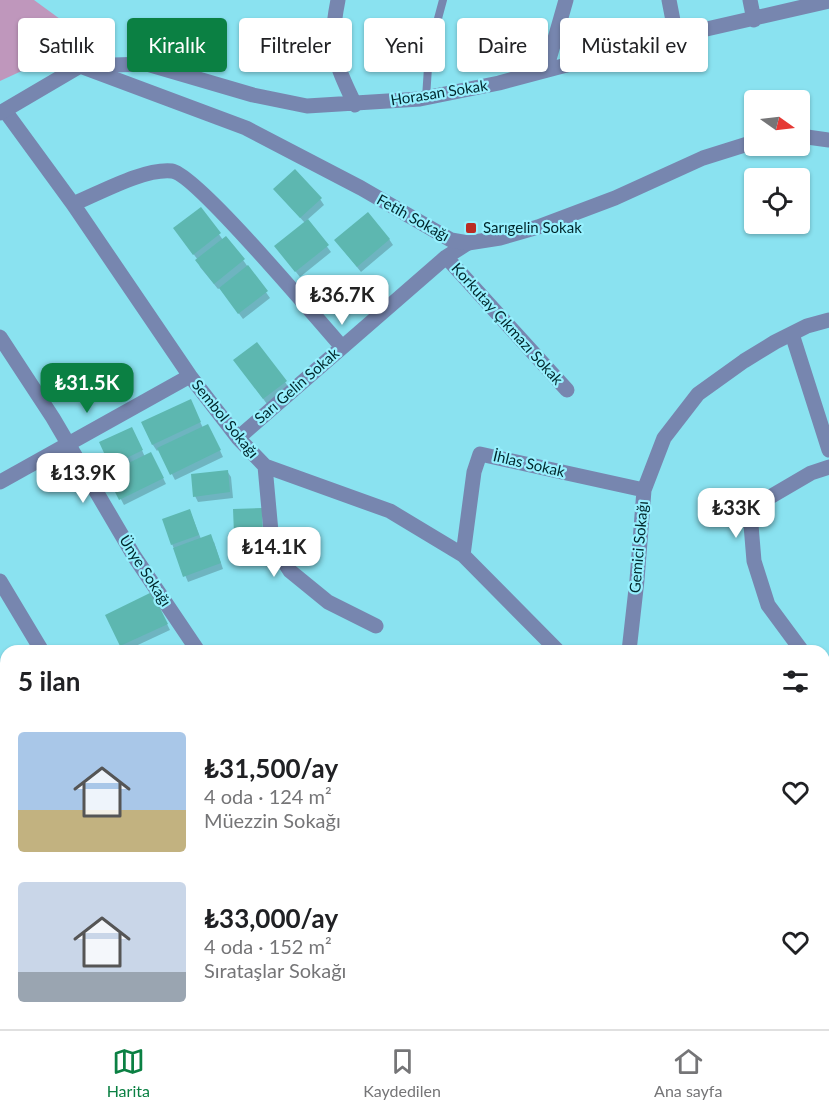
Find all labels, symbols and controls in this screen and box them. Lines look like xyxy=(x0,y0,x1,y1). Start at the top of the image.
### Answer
chip: Satılık xyxy=(18,18,115,72)
chip: Kiralık xyxy=(127,18,227,72)
chip: Filtreler xyxy=(239,18,352,72)
chip: Yeni xyxy=(364,18,445,72)
chip: Daire xyxy=(457,18,548,72)
chip: Müstakil ev xyxy=(560,18,708,72)
street label: Horasan Sokak xyxy=(389,75,489,109)
north arrow xyxy=(744,90,810,156)
map controls xyxy=(744,90,810,234)
button: locate xyxy=(744,168,810,234)
street label: Fetih Sokağı xyxy=(374,190,453,244)
place label: Sarıgelin Sokak xyxy=(483,218,582,236)
marker: Sarıgelin Sokak xyxy=(464,221,478,235)
street label: Korkutay Çıkmazı Sokak xyxy=(448,259,567,388)
pin: ₺36.7K xyxy=(293,275,391,326)
text: ₺36.7K xyxy=(310,282,374,306)
street label: Sarı Gelin Sokak xyxy=(251,343,342,427)
pin: ₺31.5K xyxy=(38,363,136,414)
text: ₺31.5K xyxy=(55,370,119,394)
street label: Sembol Sokağı xyxy=(189,376,263,461)
street label: İhlas Sokak xyxy=(492,446,567,480)
pin: ₺13.9K xyxy=(34,453,132,504)
text: ₺13.9K xyxy=(51,460,115,484)
pin: ₺33K xyxy=(700,488,772,539)
text: ₺33K xyxy=(712,495,760,519)
street label: Gemici Sokağı xyxy=(625,500,651,594)
pin: ₺14.1K xyxy=(225,527,323,578)
street label: Ünye Sokağı xyxy=(116,531,176,609)
text: ₺14.1K xyxy=(242,534,306,558)
text: 5 ilan xyxy=(18,665,80,697)
icon: filters xyxy=(779,665,812,698)
text: ₺31,500/ay xyxy=(204,752,338,784)
icon: home xyxy=(66,756,138,828)
icon: heart xyxy=(779,776,812,809)
text: 4 oda · 124 m² xyxy=(204,784,332,808)
text: Müezzin Sokağı xyxy=(204,808,341,832)
text: ₺33,000/ay xyxy=(204,902,338,934)
icon: home xyxy=(66,906,138,978)
icon: heart xyxy=(779,926,812,959)
text: 4 oda · 152 m² xyxy=(204,934,332,958)
text: Sırataşlar Sokağı xyxy=(204,958,346,982)
tab: Harita xyxy=(107,1045,150,1100)
tab: Kaydedilen xyxy=(363,1045,441,1100)
tab: Ana sayfa xyxy=(654,1045,722,1100)

